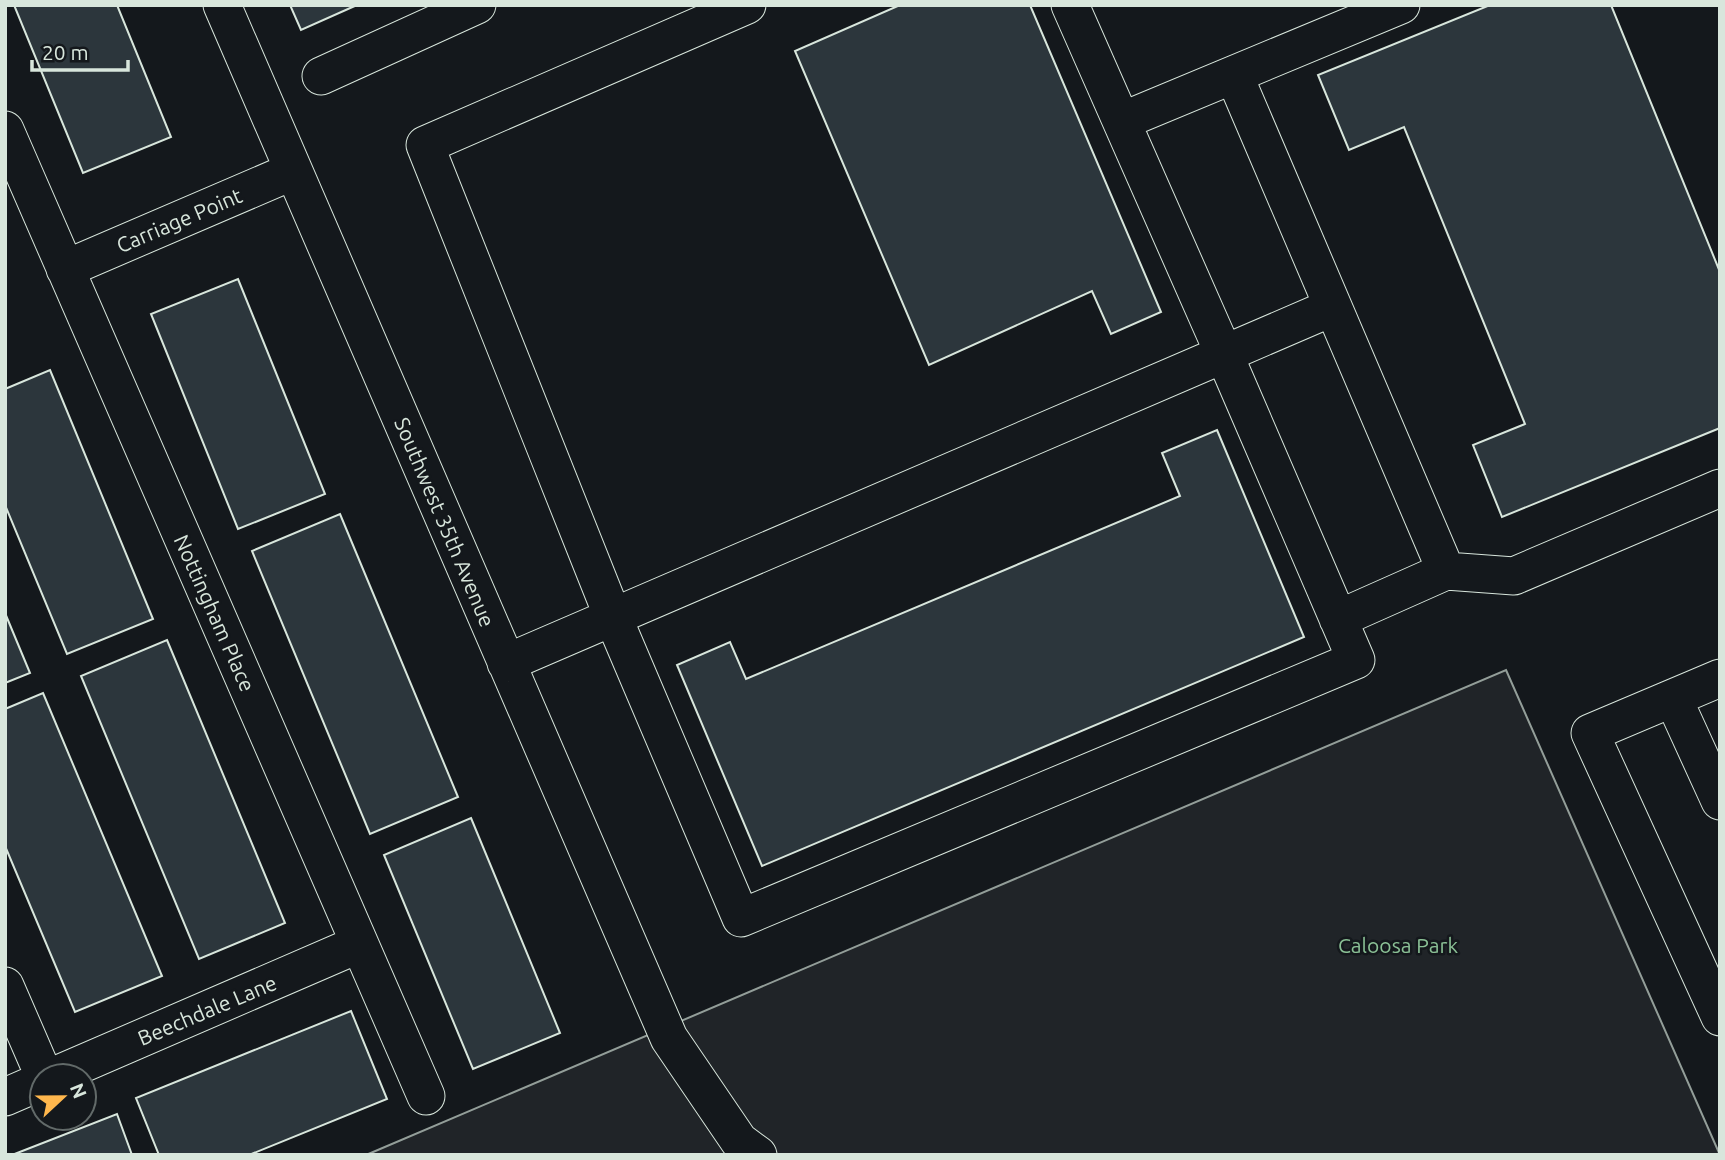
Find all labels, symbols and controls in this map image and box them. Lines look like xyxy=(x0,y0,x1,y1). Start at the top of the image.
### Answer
scale bar xyxy=(32,28,128,72)
text: 20 m xyxy=(42,40,89,64)
street label: Carriage Point xyxy=(113,183,245,257)
street label: Southwest 35th Avenue xyxy=(390,414,500,630)
street label: Nottingham Place xyxy=(170,531,260,695)
park label: Caloosa Park xyxy=(1338,933,1458,957)
street label: Beechdale Lane xyxy=(134,970,280,1050)
north arrow xyxy=(28,1062,98,1132)
text: N xyxy=(66,1080,92,1101)

